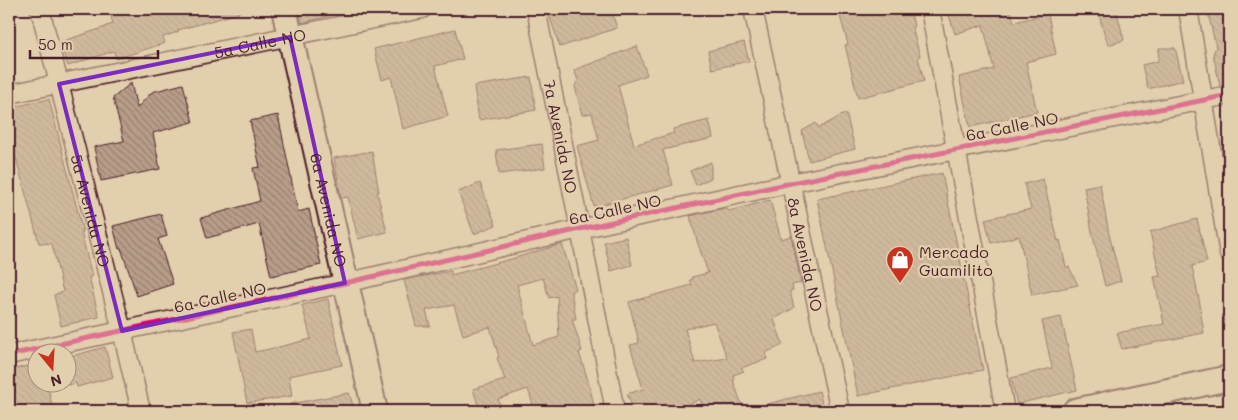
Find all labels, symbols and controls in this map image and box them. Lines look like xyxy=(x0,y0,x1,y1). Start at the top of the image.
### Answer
street label: 5a Calle NO xyxy=(212,23,308,62)
scale bar xyxy=(30,28,158,60)
text: 50 m xyxy=(38,34,73,54)
street label: 7a Avenida NO xyxy=(540,78,583,195)
street label: 6a Calle NO xyxy=(964,107,1060,145)
street label: 6a Avenida NO xyxy=(306,151,353,269)
street label: 5a Avenida NO xyxy=(67,152,116,269)
street label: 6a Calle NO xyxy=(567,189,663,229)
street label: 8a Avenida NO xyxy=(784,195,829,313)
place label: Mercado Guamilito xyxy=(919,241,993,280)
shop icon: Mercado Guamilito xyxy=(885,245,915,284)
street label: 6a Calle NO xyxy=(172,277,268,317)
north arrow xyxy=(28,342,78,392)
text: N xyxy=(48,370,64,392)

